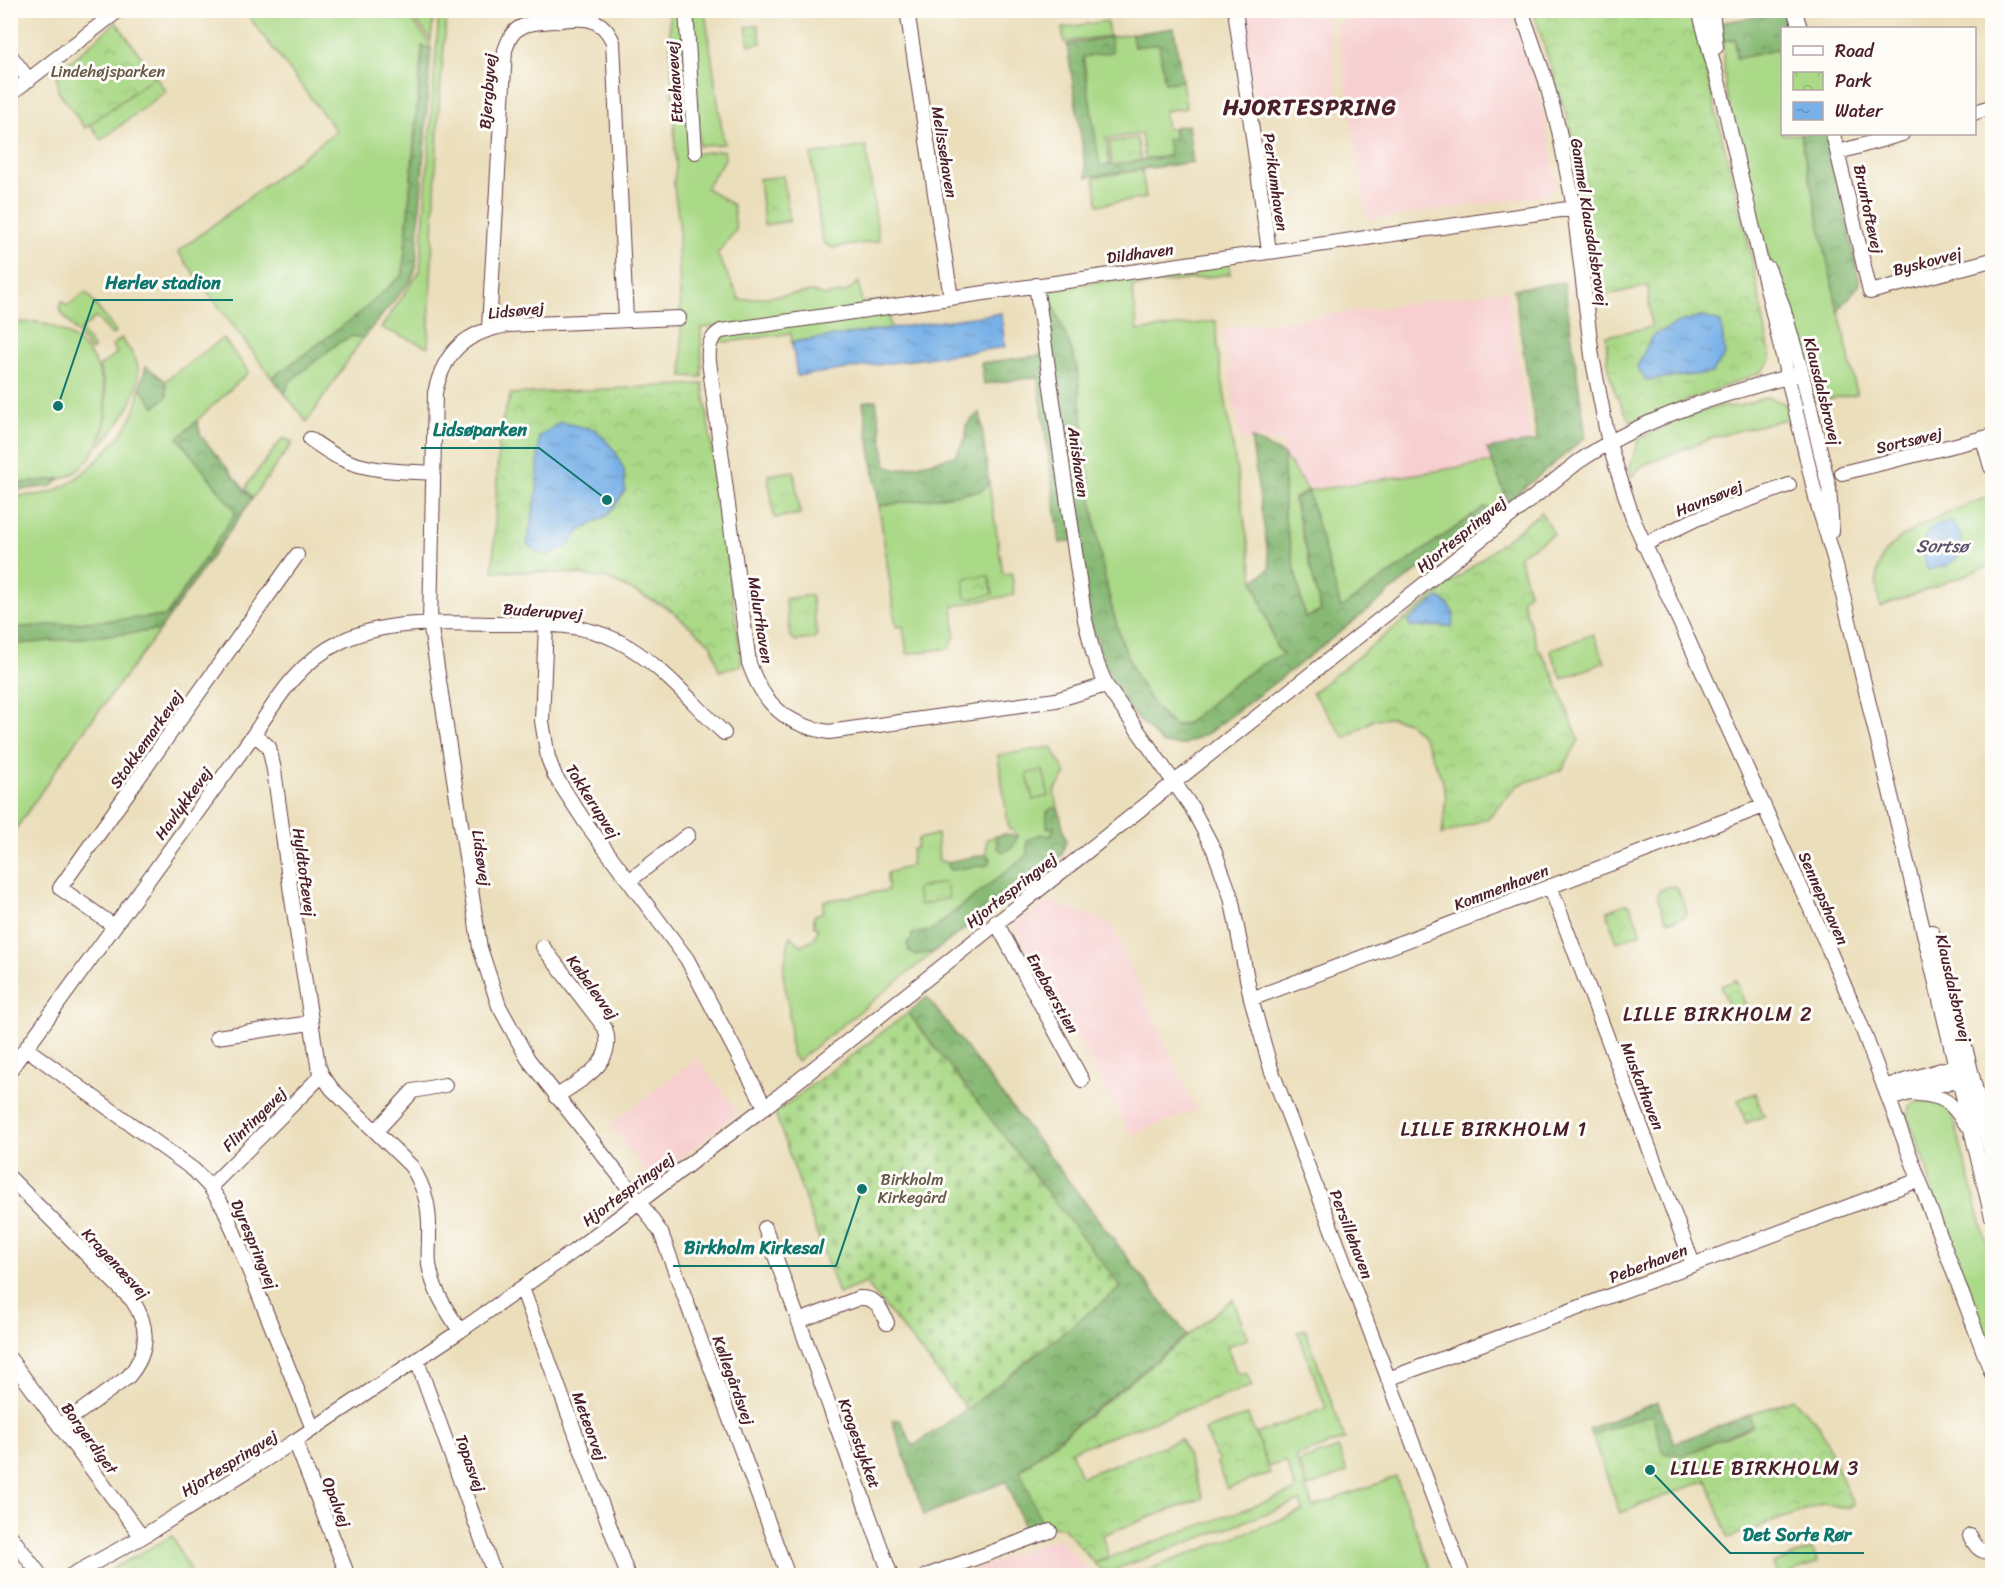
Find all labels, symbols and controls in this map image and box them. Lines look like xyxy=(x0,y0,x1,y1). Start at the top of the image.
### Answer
legend xyxy=(1781,27,1976,135)
text: Road xyxy=(1835,35,1875,67)
street label: Ettehavevej xyxy=(657,39,692,124)
street label: Bjergbyvej xyxy=(470,51,505,130)
park label: Lindehøjsparken xyxy=(51,57,166,86)
text: Park xyxy=(1835,65,1872,97)
district label: HJORTESPRING xyxy=(1222,88,1397,127)
text: Water xyxy=(1835,95,1884,127)
street label: Melissehaven xyxy=(923,104,966,200)
street label: Perikumhaven xyxy=(1254,131,1297,233)
street label: Gammel Klausdalsbrovej xyxy=(1562,136,1617,309)
street label: Bruntoftevej xyxy=(1845,162,1892,257)
street label: Dildhaven xyxy=(1105,234,1176,273)
street label: Byskovvej xyxy=(1889,238,1966,285)
callout: Herlev stadion xyxy=(94,264,233,300)
text: Herlev stadion xyxy=(104,267,221,299)
street label: Lidsøvej xyxy=(486,293,547,328)
street label: Klausdalsbrovej xyxy=(1795,334,1850,449)
callout: Lidsøparken xyxy=(421,412,539,448)
text: Lidsøparken xyxy=(433,414,527,446)
street label: Sortsøvej xyxy=(1873,419,1946,462)
street label: Anishaven xyxy=(1059,424,1098,500)
street label: Havnsøvej xyxy=(1671,471,1748,525)
street label: Hjortespringvej xyxy=(1409,488,1514,580)
water label: Sortsø xyxy=(1916,530,1972,562)
street label: Malurthaven xyxy=(739,574,782,666)
street label: Buderupvej xyxy=(502,594,585,629)
street label: Stokkemarkevej xyxy=(102,683,192,795)
street label: Tokkerupvej xyxy=(557,758,629,846)
street label: Havlykkevej xyxy=(147,760,221,846)
street label: Hyldtoftevej xyxy=(284,826,325,920)
street label: Lidsøvej xyxy=(463,828,500,889)
street label: Hjortespringvej xyxy=(959,845,1064,936)
street label: Sennepshaven xyxy=(1790,847,1857,950)
street label: Kommenhaven xyxy=(1449,856,1553,919)
street label: Klausdalsbrovej xyxy=(1927,931,1980,1046)
street label: Enebærstien xyxy=(1018,947,1087,1040)
street label: Købelevvej xyxy=(559,948,627,1027)
district label: LILLE BIRKHOLM 2 xyxy=(1623,997,1813,1032)
street label: Muskathaven xyxy=(1612,1038,1673,1135)
street label: Flintingevej xyxy=(215,1079,294,1159)
district label: LILLE BIRKHOLM 1 xyxy=(1400,1112,1588,1147)
street label: Hjortespringvej xyxy=(576,1144,682,1234)
park label: Birkholm Kirkegård xyxy=(878,1165,948,1212)
street label: Persillehaven xyxy=(1321,1185,1382,1284)
street label: Dyrespringvej xyxy=(223,1195,287,1295)
street label: Kragenæsvej xyxy=(74,1221,158,1307)
callout: Birkholm Kirkesal xyxy=(673,1230,836,1266)
text: Birkholm Kirkesal xyxy=(684,1232,825,1264)
street label: Peberhaven xyxy=(1605,1235,1692,1292)
street label: Køllegårdsvej xyxy=(704,1331,763,1430)
street label: Meteorvej xyxy=(564,1387,616,1466)
street label: Krogestykket xyxy=(830,1394,889,1492)
street label: Borgerdiget xyxy=(53,1396,126,1481)
street label: Hjortespringvej xyxy=(175,1421,284,1505)
street label: Topasvej xyxy=(447,1430,495,1497)
district label: LILLE BIRKHOLM 3 xyxy=(1670,1451,1860,1486)
street label: Opalvej xyxy=(314,1473,360,1533)
callout: Det Sorte Rør xyxy=(1730,1517,1864,1553)
text: Det Sorte Rør xyxy=(1743,1519,1853,1551)

